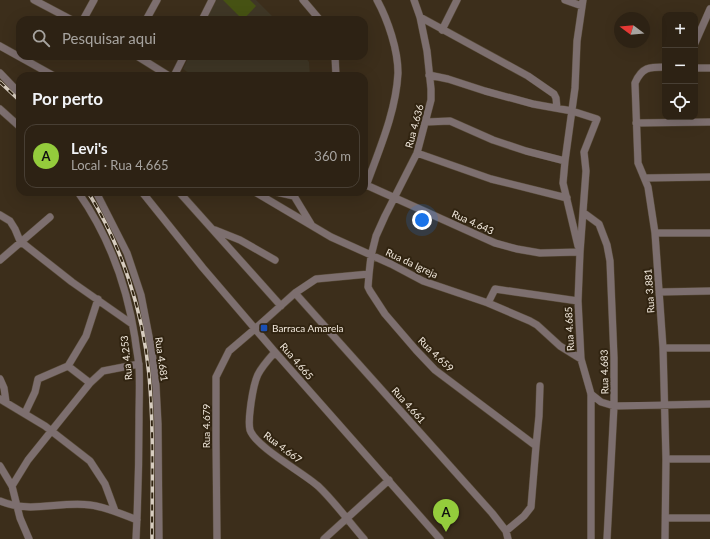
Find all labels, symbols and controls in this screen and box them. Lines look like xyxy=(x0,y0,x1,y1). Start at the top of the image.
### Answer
north arrow xyxy=(614,12,650,48)
map controls xyxy=(662,12,698,120)
button: + xyxy=(662,12,698,48)
search box xyxy=(16,16,368,60)
icon: search xyxy=(30,27,52,49)
text: Pesquisar aqui xyxy=(62,29,156,47)
button: − xyxy=(662,48,698,84)
button: locate xyxy=(662,84,698,120)
text: Por perto xyxy=(32,88,103,109)
street label: Rua 4.636 xyxy=(402,103,426,149)
text: Levi's xyxy=(71,139,108,157)
text: A xyxy=(41,148,51,164)
text: 360 m xyxy=(314,148,351,164)
text: Local · Rua 4.665 xyxy=(71,157,169,173)
street label: Rua 4.643 xyxy=(450,207,496,237)
your location xyxy=(412,210,432,230)
street label: Rua da Igreja xyxy=(384,246,440,280)
street label: Rua 3.881 xyxy=(641,268,657,314)
street label: Rua 4.685 xyxy=(562,306,576,352)
place label: Barraca Amarela xyxy=(272,322,344,334)
marker: Barraca Amarela xyxy=(259,323,269,333)
street label: Rua 4.659 xyxy=(416,334,456,374)
street label: Rua 4.253 xyxy=(118,335,134,381)
street label: Rua 4.681 xyxy=(153,336,171,382)
street label: Rua 4.665 xyxy=(278,340,316,382)
street label: Rua 4.683 xyxy=(598,349,610,394)
street label: Rua 4.661 xyxy=(390,384,429,426)
street label: Rua 4.679 xyxy=(200,403,212,448)
street label: Rua 4.667 xyxy=(262,429,305,465)
pin: A xyxy=(433,499,459,532)

